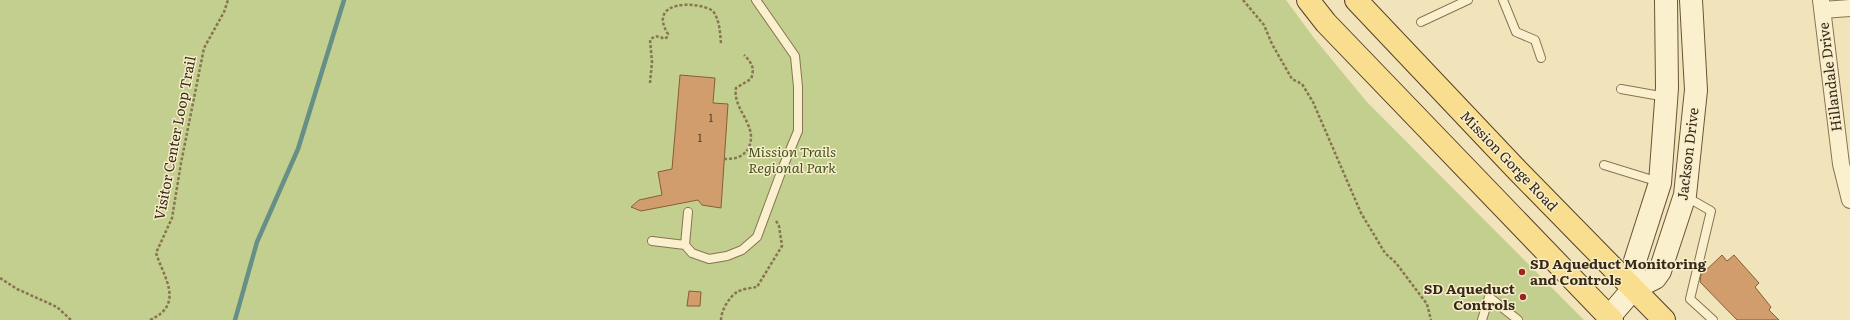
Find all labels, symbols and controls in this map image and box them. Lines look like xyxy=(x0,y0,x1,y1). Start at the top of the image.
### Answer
street label: Hillandale Drive xyxy=(1812,21,1846,133)
street label: Visitor Center Loop Trail xyxy=(148,54,200,221)
street label: Mission Gorge Road xyxy=(1456,106,1563,215)
street label: Jackson Drive xyxy=(1671,106,1703,201)
house number: 1 xyxy=(709,108,714,126)
house number: 1 xyxy=(698,128,703,146)
park label: Mission Trails Regional Park xyxy=(748,141,836,177)
place label: SD Aqueduct Monitoring and Controls xyxy=(1530,253,1707,289)
marker: SD Aqueduct Monitoring and Controls xyxy=(1517,267,1527,277)
place label: SD Aqueduct Controls xyxy=(1424,278,1516,314)
marker: SD Aqueduct Controls xyxy=(1518,292,1528,302)

